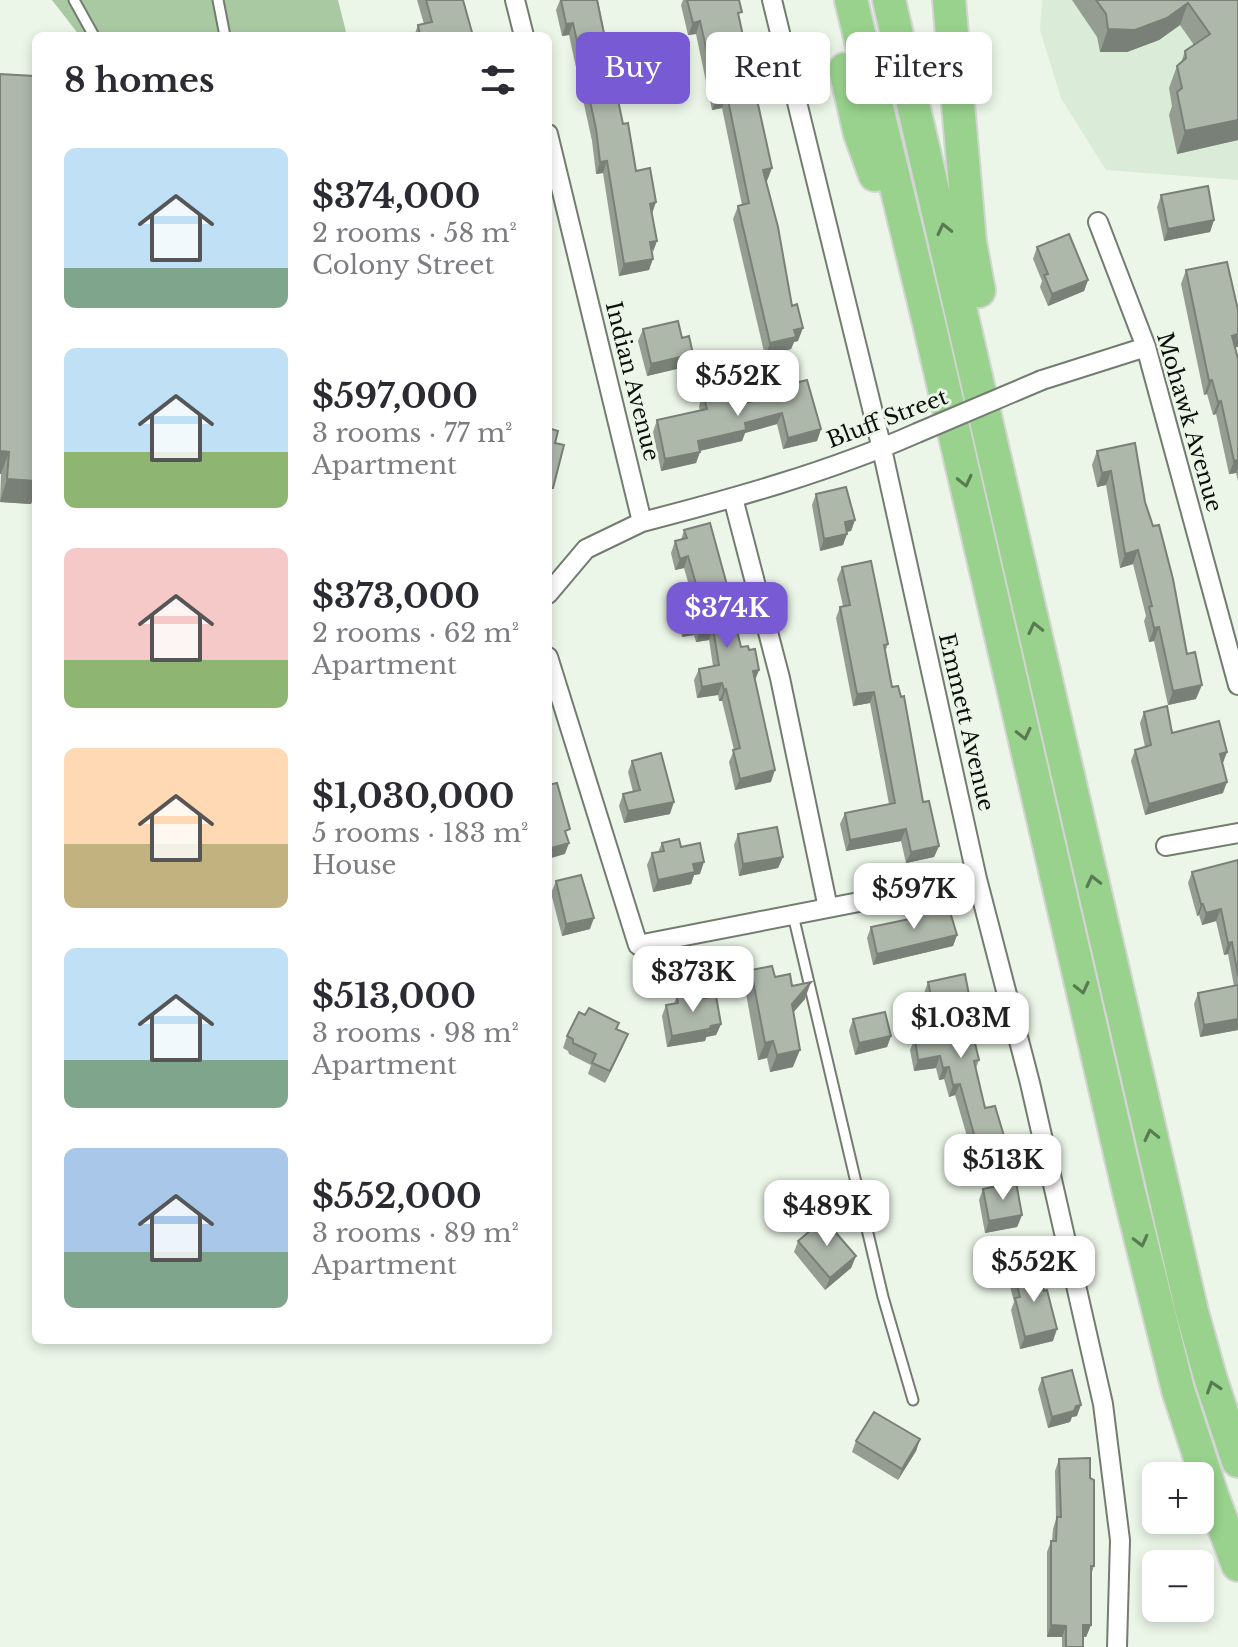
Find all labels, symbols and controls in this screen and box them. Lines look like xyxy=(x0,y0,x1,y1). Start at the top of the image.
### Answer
chip: Buy xyxy=(576,32,690,104)
chip: Rent xyxy=(706,32,830,104)
chip: Filters xyxy=(846,32,992,104)
icon: filters xyxy=(476,58,520,102)
text: 8 homes xyxy=(64,59,215,101)
text: $374,000 xyxy=(312,175,480,217)
icon: home xyxy=(128,180,224,276)
text: 2 rooms · 58 m² xyxy=(312,217,517,249)
one-way arrow xyxy=(936,223,953,237)
text: Colony Street xyxy=(312,249,494,281)
street label: Indian Avenue xyxy=(600,299,665,464)
street label: Mohawk Avenue xyxy=(1151,329,1228,515)
pin: $552K xyxy=(682,350,794,418)
text: $552K xyxy=(695,360,781,392)
text: $597,000 xyxy=(312,375,478,417)
icon: home xyxy=(128,380,224,476)
street label: Bluff Street xyxy=(823,383,952,454)
text: 3 rooms · 77 m² xyxy=(312,417,513,449)
text: Apartment xyxy=(312,449,457,481)
one-way arrow xyxy=(956,474,973,487)
text: $373,000 xyxy=(312,575,480,617)
icon: home xyxy=(128,580,224,676)
pin: $374K xyxy=(671,582,783,650)
text: $374K xyxy=(685,592,769,624)
text: 2 rooms · 62 m² xyxy=(312,617,519,649)
one-way arrow xyxy=(1028,621,1045,635)
street label: Emmett Avenue xyxy=(933,631,1000,814)
text: Apartment xyxy=(312,649,457,681)
one-way arrow xyxy=(1015,727,1032,741)
text: $1,030,000 xyxy=(312,775,515,817)
icon: home xyxy=(128,780,224,876)
text: 5 rooms · 183 m² xyxy=(312,817,529,849)
text: House xyxy=(312,849,396,881)
pin: $597K xyxy=(858,863,970,931)
text: $597K xyxy=(872,873,956,905)
one-way arrow xyxy=(1085,875,1102,889)
pin: $373K xyxy=(637,946,749,1014)
text: $373K xyxy=(651,956,735,988)
text: $513,000 xyxy=(312,975,476,1017)
icon: home xyxy=(128,980,224,1076)
one-way arrow xyxy=(1073,980,1090,994)
pin: $1.03M xyxy=(896,992,1026,1060)
text: $1.03M xyxy=(911,1002,1011,1034)
text: 3 rooms · 98 m² xyxy=(312,1017,519,1049)
text: Apartment xyxy=(312,1049,457,1081)
one-way arrow xyxy=(1143,1128,1160,1142)
pin: $513K xyxy=(947,1134,1059,1202)
text: $513K xyxy=(962,1144,1044,1176)
text: $552,000 xyxy=(312,1175,482,1217)
icon: home xyxy=(128,1180,224,1276)
pin: $489K xyxy=(771,1180,883,1248)
text: $489K xyxy=(782,1190,872,1222)
text: 3 rooms · 89 m² xyxy=(312,1217,519,1249)
one-way arrow xyxy=(1132,1233,1149,1247)
pin: $552K xyxy=(978,1236,1090,1304)
text: $552K xyxy=(991,1246,1077,1278)
text: Apartment xyxy=(312,1249,457,1281)
one-way arrow xyxy=(1206,1381,1222,1394)
map controls xyxy=(1142,1462,1214,1622)
button: + xyxy=(1142,1462,1214,1534)
button: − xyxy=(1142,1550,1214,1622)

